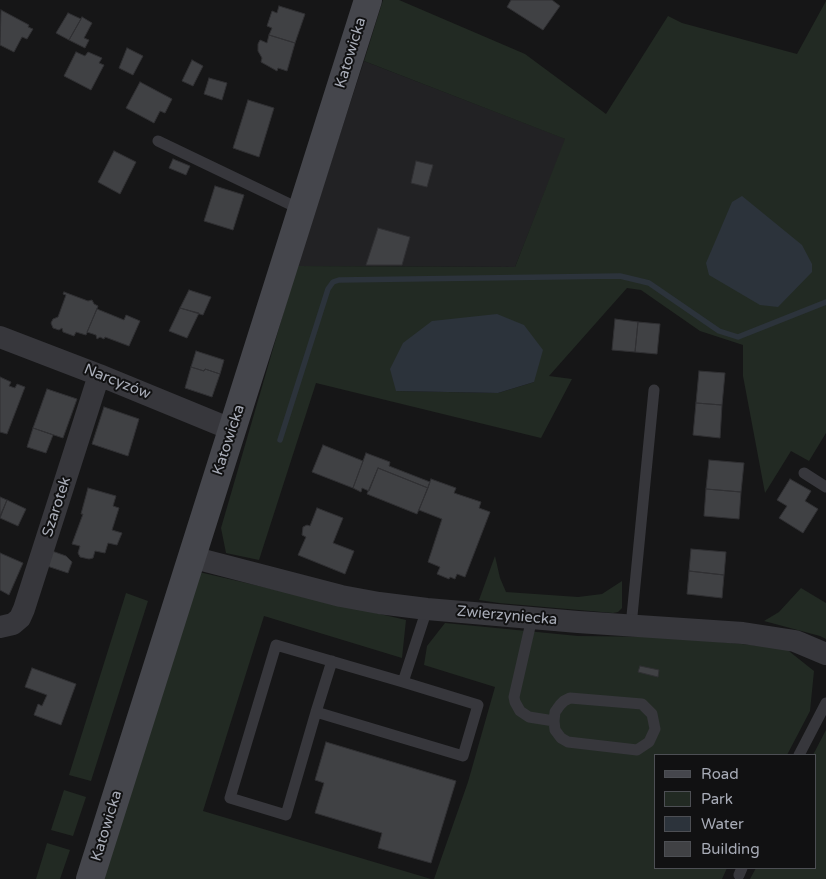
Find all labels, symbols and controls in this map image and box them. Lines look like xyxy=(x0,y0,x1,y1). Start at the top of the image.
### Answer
street label: Katowicka xyxy=(332,15,370,91)
street label: Narcyzów xyxy=(81,360,153,404)
street label: Katowicka xyxy=(209,403,249,477)
street label: Szarotek xyxy=(39,475,75,539)
street label: Zwierzyniecka xyxy=(456,603,558,629)
legend xyxy=(654,754,816,869)
text: Road xyxy=(701,765,739,783)
street label: Katowicka xyxy=(88,788,126,864)
text: Park xyxy=(701,790,733,808)
text: Water xyxy=(701,815,744,833)
text: Building xyxy=(701,840,760,858)

